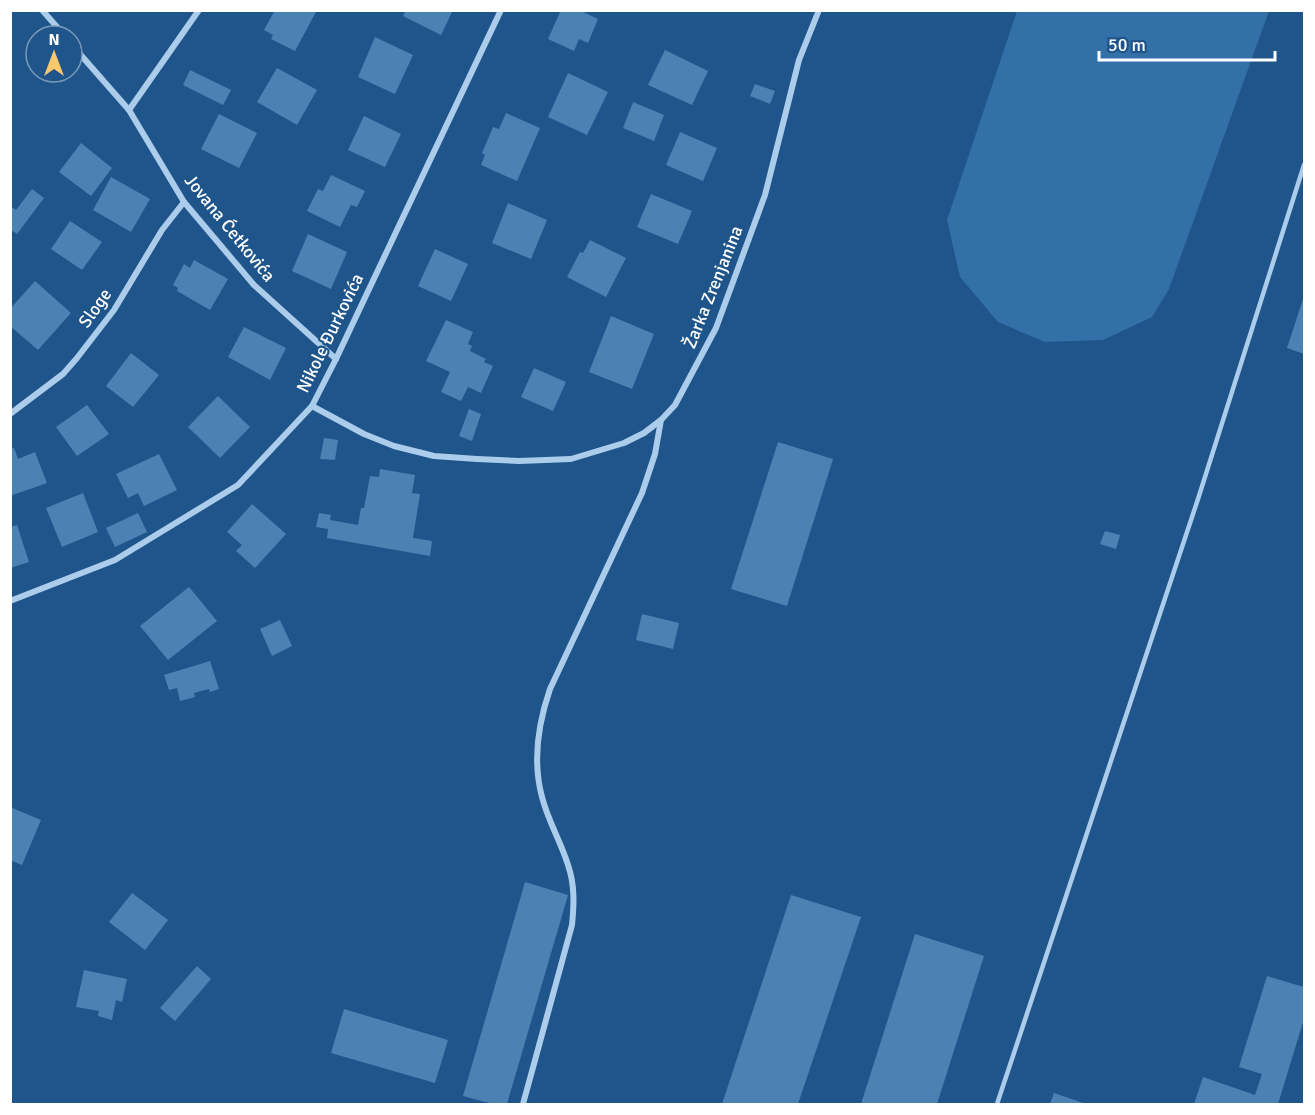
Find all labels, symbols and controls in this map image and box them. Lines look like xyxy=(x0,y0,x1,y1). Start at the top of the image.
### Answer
north arrow xyxy=(24,24,84,84)
scale bar xyxy=(1099,24,1274,62)
text: N xyxy=(48,30,60,50)
text: 50 m xyxy=(1108,34,1146,56)
street label: Jovana Ćetkovića xyxy=(180,170,280,286)
street label: Žarka Zrenjanina xyxy=(678,222,748,352)
street label: Nikole Đurkovića xyxy=(292,270,368,396)
street label: Sloge xyxy=(74,284,116,332)

